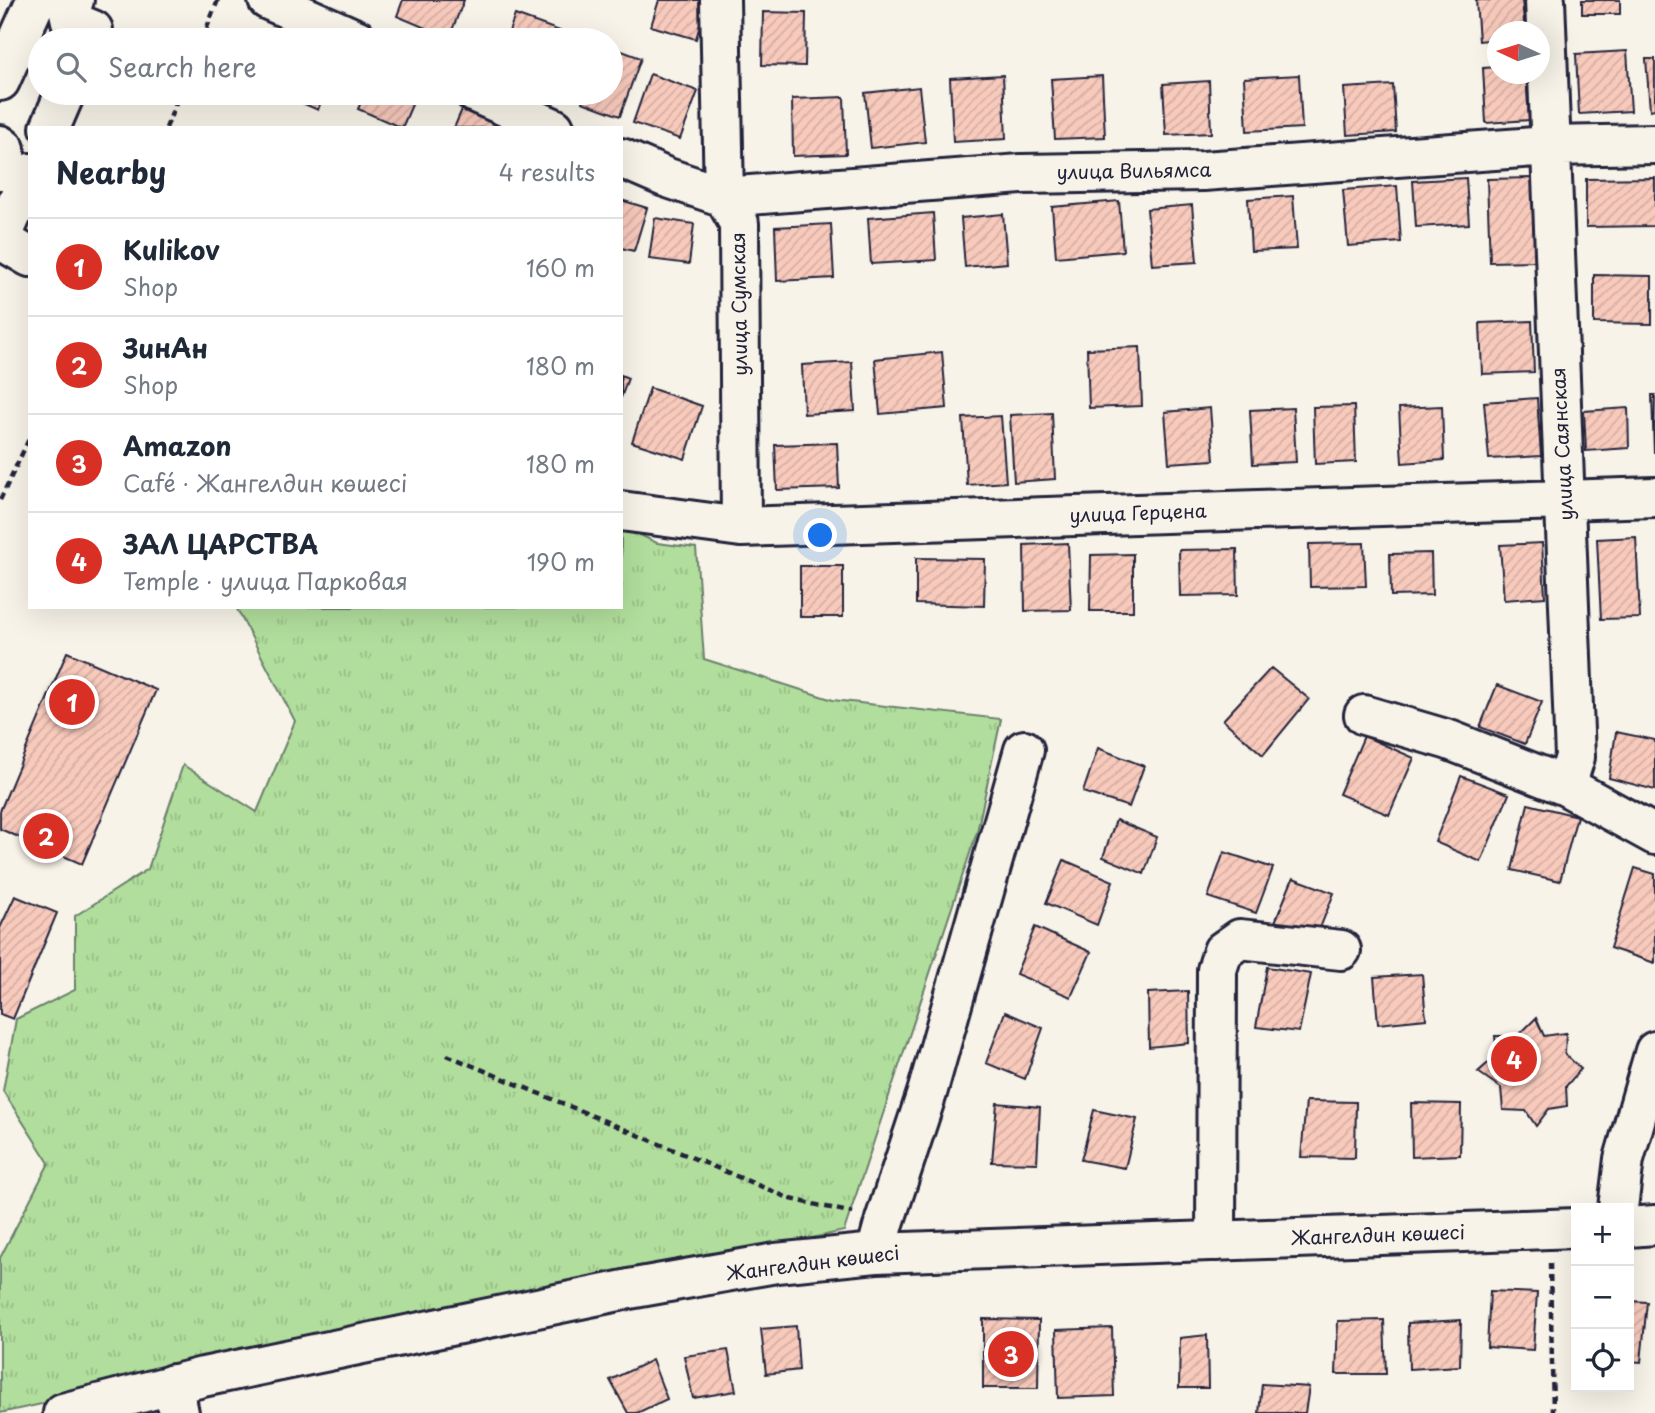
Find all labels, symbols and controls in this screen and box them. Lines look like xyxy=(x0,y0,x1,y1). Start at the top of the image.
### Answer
north arrow xyxy=(1487,21,1550,84)
search box xyxy=(28,28,623,105)
text: Search here xyxy=(108,47,257,86)
icon: search xyxy=(52,48,90,86)
text: Nearby xyxy=(56,149,166,194)
text: 4 results xyxy=(499,154,595,189)
street label: улица Вильямса xyxy=(1056,155,1212,185)
text: Kulikov xyxy=(123,230,220,269)
street label: улица Сумская xyxy=(723,232,753,376)
text: 1 xyxy=(74,250,85,285)
text: 160 m xyxy=(526,250,595,285)
text: Shop xyxy=(123,269,178,304)
text: ЗинАн xyxy=(123,328,208,367)
text: 2 xyxy=(71,348,87,383)
text: 180 m xyxy=(526,348,595,383)
text: Shop xyxy=(123,367,178,402)
street label: улица Саянская xyxy=(1543,367,1579,521)
text: Amazon xyxy=(123,426,232,465)
text: 3 xyxy=(71,446,87,481)
text: 180 m xyxy=(526,446,595,481)
text: Café · Жангелдин көшесі xyxy=(123,465,407,500)
street label: улица Герцена xyxy=(1069,496,1207,528)
your location xyxy=(803,518,837,552)
text: ЗАЛ ЦАРСТВА xyxy=(123,524,318,563)
text: 4 xyxy=(71,544,87,579)
text: 190 m xyxy=(527,544,595,579)
text: Temple · улица Парковая xyxy=(123,563,408,598)
pin: 1 xyxy=(49,676,95,728)
pin: 2 xyxy=(23,810,69,862)
pin: 4 xyxy=(1491,1033,1537,1085)
map controls xyxy=(1571,1203,1634,1392)
button: + xyxy=(1571,1203,1634,1266)
street label: Жангелдин көшесі xyxy=(1290,1217,1465,1251)
street label: Жангелдин көшесі xyxy=(724,1238,901,1287)
button: − xyxy=(1571,1266,1634,1329)
pin: 3 xyxy=(988,1328,1034,1380)
button: locate xyxy=(1571,1329,1634,1392)

